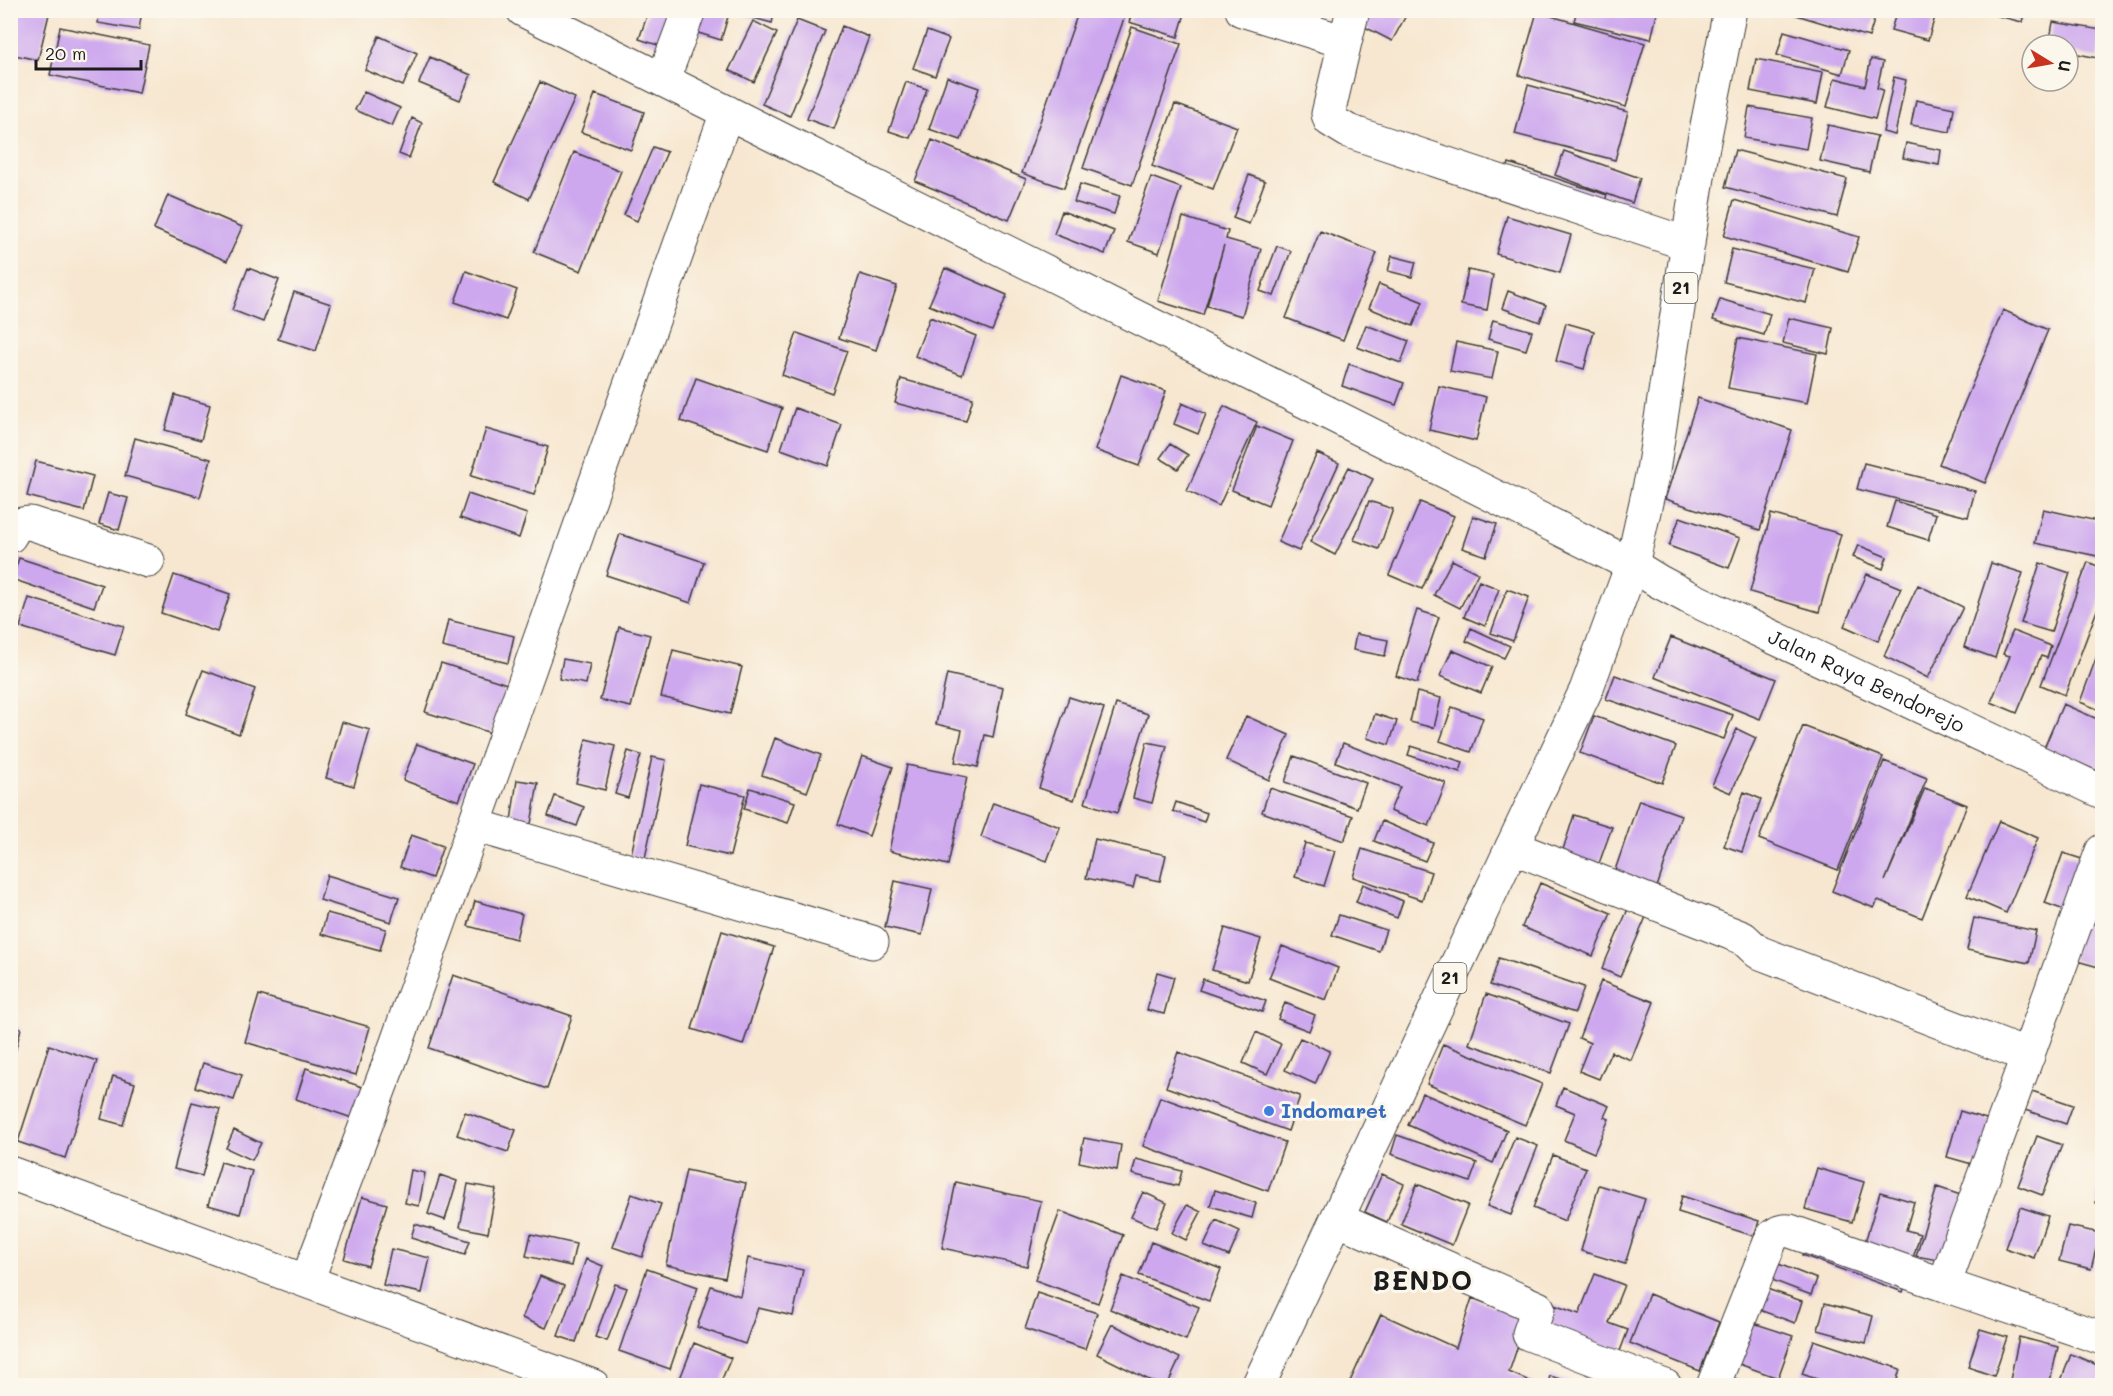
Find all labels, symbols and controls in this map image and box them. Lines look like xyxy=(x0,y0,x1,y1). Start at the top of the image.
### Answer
scale bar xyxy=(36,33,141,71)
north arrow xyxy=(2020,33,2080,93)
text: 20 m xyxy=(45,41,86,65)
text: U xyxy=(2054,58,2077,73)
road number: 21 xyxy=(1664,273,1698,303)
street label: Jalan Raya Bendorejo xyxy=(1764,623,1970,738)
road number: 21 xyxy=(1434,963,1466,993)
place label: Indomaret xyxy=(1281,1097,1387,1123)
marker: Indomaret xyxy=(1262,1104,1276,1118)
district label: BENDO xyxy=(1372,1263,1474,1297)

